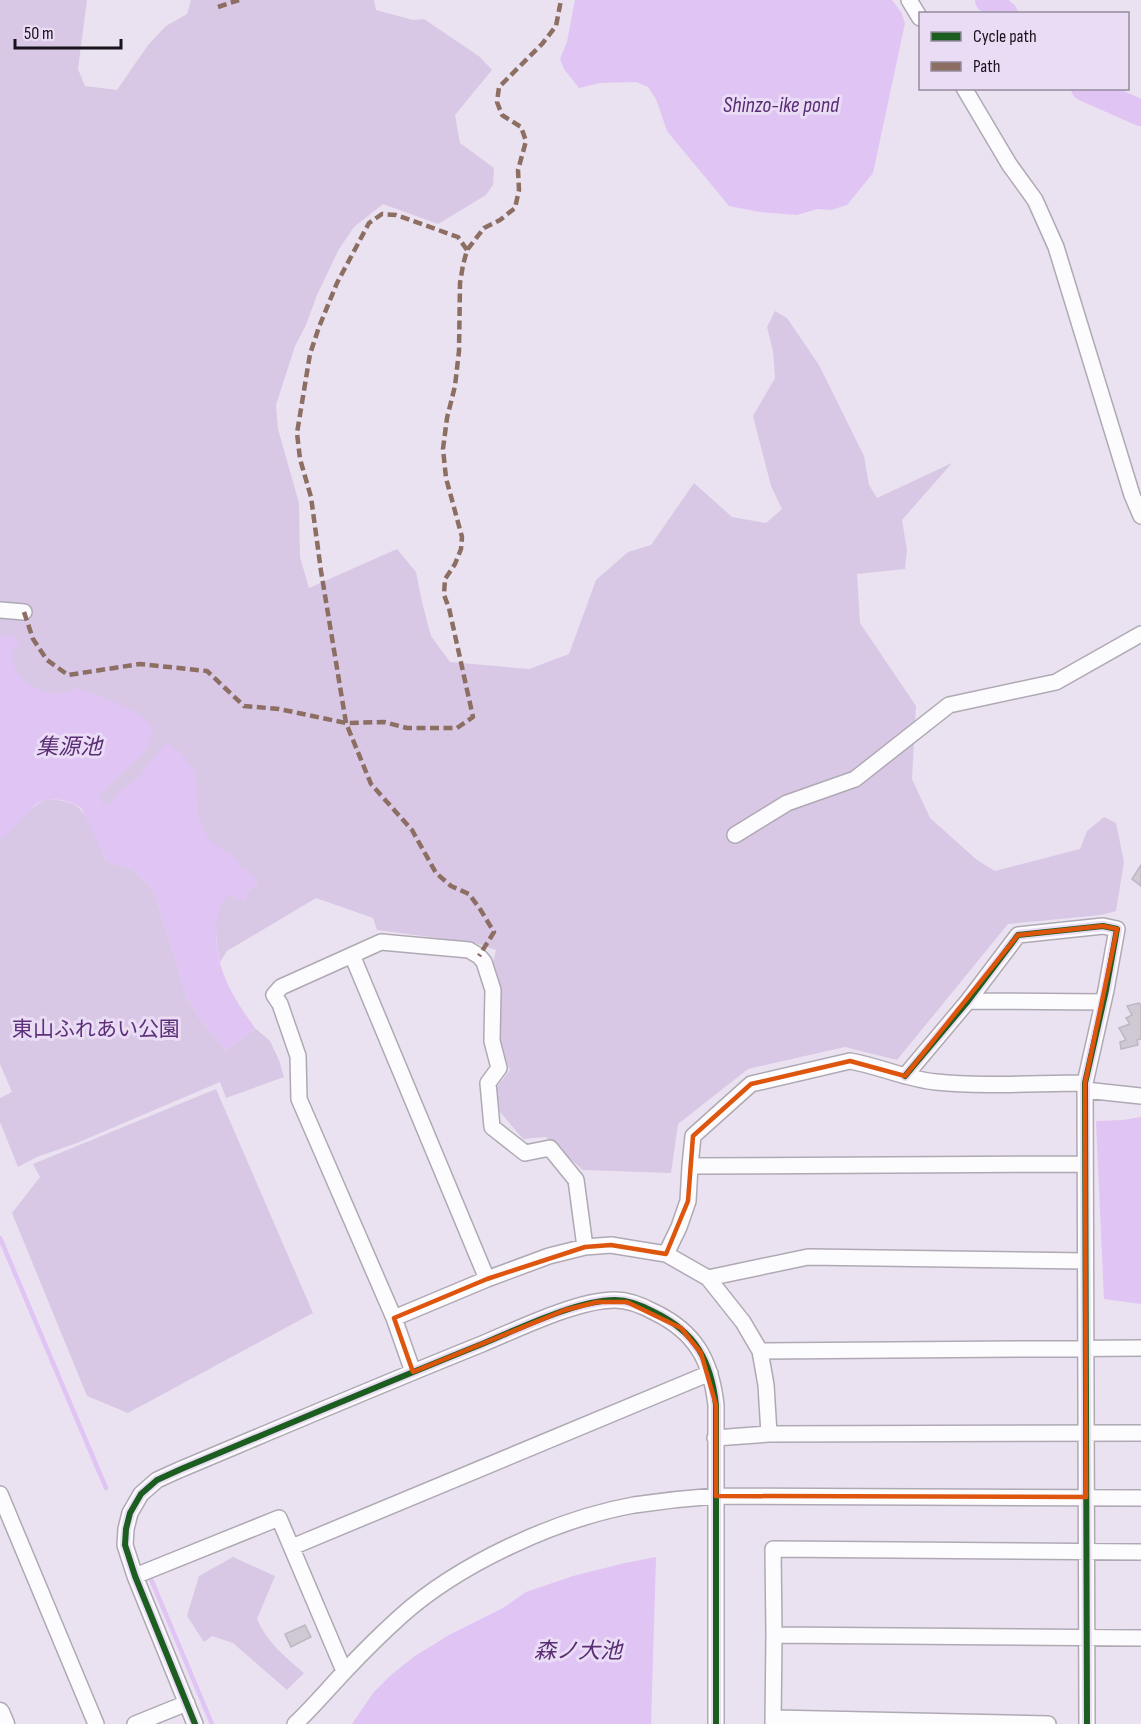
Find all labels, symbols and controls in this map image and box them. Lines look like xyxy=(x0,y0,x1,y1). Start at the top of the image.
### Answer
scale bar xyxy=(15,12,122,50)
legend xyxy=(919,12,1129,90)
text: 50 m xyxy=(24,23,54,44)
text: Cycle path xyxy=(973,26,1037,47)
text: Path xyxy=(973,56,1001,77)
water label: Shinzo-ike pond xyxy=(723,92,840,119)
water label: 集源池 xyxy=(36,734,104,761)
park label: 東山ふれあい公園 xyxy=(12,1017,180,1042)
water label: 森ノ大池 xyxy=(534,1638,624,1665)

